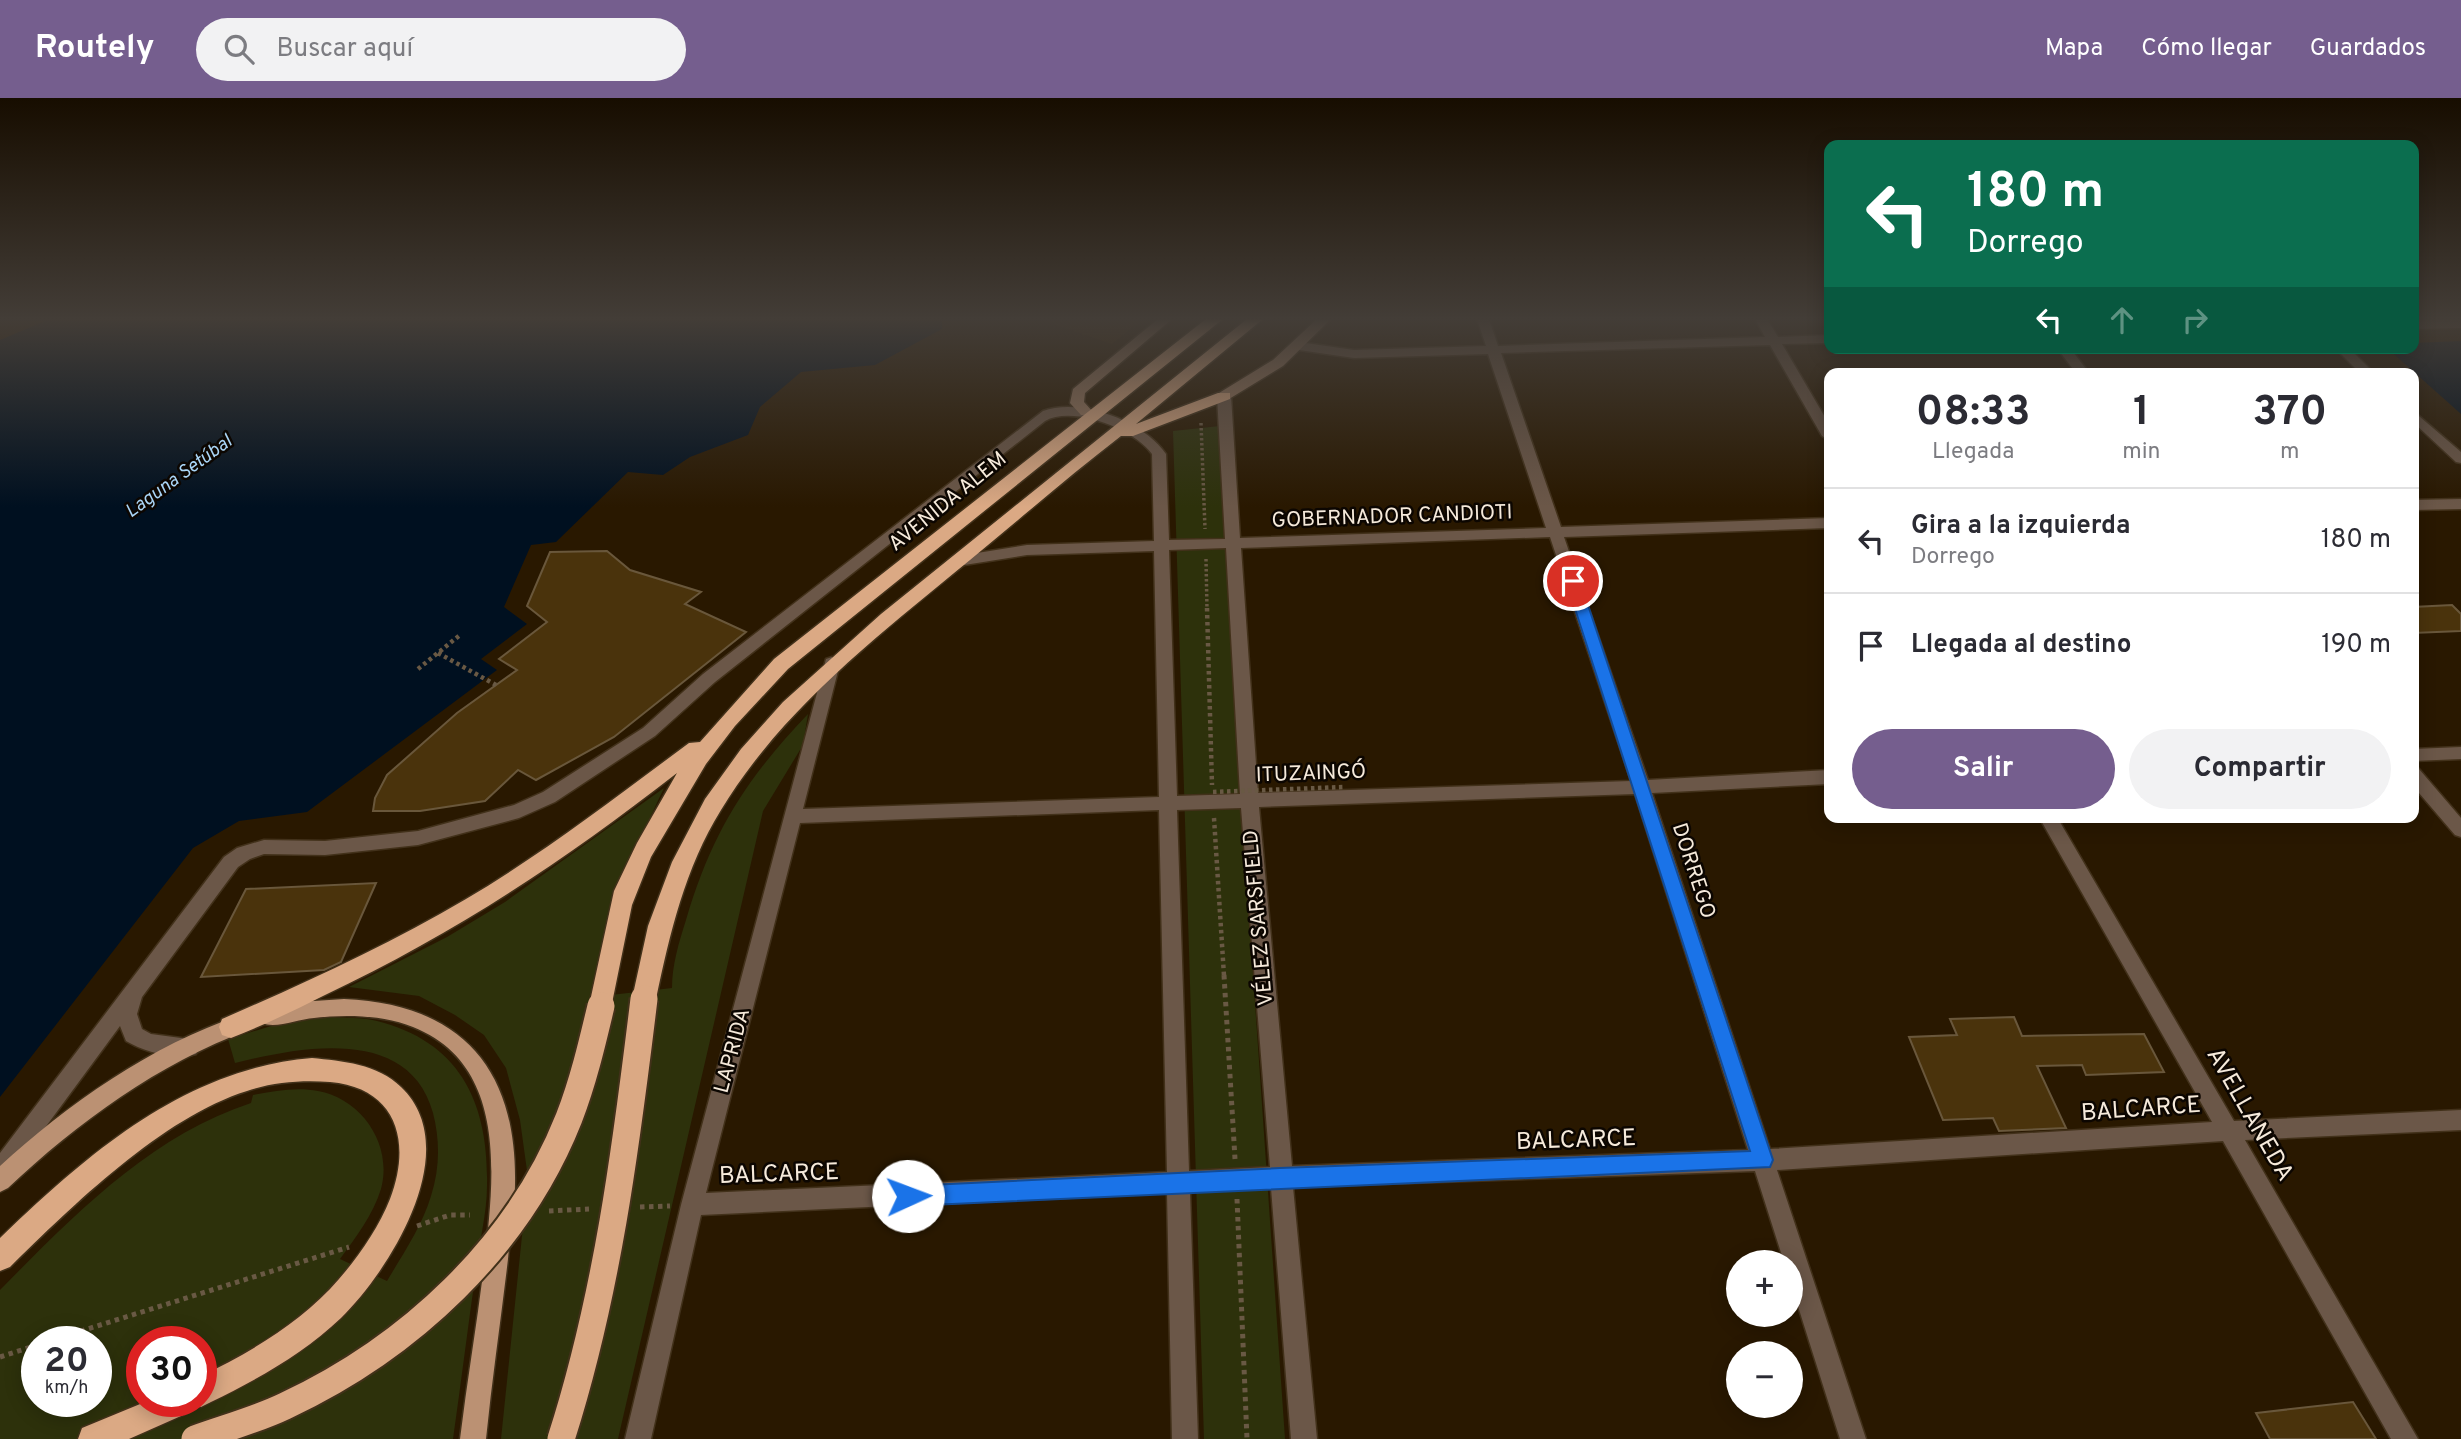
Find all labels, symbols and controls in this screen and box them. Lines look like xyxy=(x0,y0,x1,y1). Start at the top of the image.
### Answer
search box xyxy=(196,18,686,81)
text: Routely xyxy=(35,28,154,70)
icon: search xyxy=(220,30,258,68)
text: Buscar aquí xyxy=(276,33,413,66)
text: Mapa xyxy=(2045,34,2103,64)
text: Cómo llegar xyxy=(2141,34,2272,64)
text: Guardados xyxy=(2310,34,2426,64)
text: 180 m xyxy=(1967,163,2104,225)
icon: left xyxy=(1852,168,1943,259)
text: Dorrego xyxy=(1967,224,2084,264)
icon: left xyxy=(2030,301,2068,339)
icon: ahead xyxy=(2103,301,2141,339)
icon: right xyxy=(2176,301,2214,339)
text: 08:33 xyxy=(1916,387,2030,440)
text: 1 xyxy=(2133,387,2150,440)
text: 370 xyxy=(2252,387,2327,440)
water label: Laguna Setúbal xyxy=(121,429,238,524)
text: Llegada xyxy=(1932,438,2014,467)
text: min xyxy=(2122,438,2161,467)
text: m xyxy=(2280,438,2300,467)
street label: AVENIDA ALEM xyxy=(883,446,1013,558)
street label: GOBERNADOR CANDIOTI xyxy=(1271,499,1513,535)
text: Gira a la izquierda xyxy=(1911,510,2130,543)
icon: left xyxy=(1852,522,1890,560)
text: 180 m xyxy=(2321,524,2391,557)
text: Dorrego xyxy=(1911,543,1995,572)
pin xyxy=(1543,551,1603,611)
icon: arrive xyxy=(1554,562,1592,600)
icon: arrive xyxy=(1852,627,1890,665)
text: Llegada al destino xyxy=(1911,629,2131,662)
text: 190 m xyxy=(2321,629,2391,662)
button: Salir xyxy=(1852,729,2115,809)
button: Compartir xyxy=(2129,729,2391,809)
street label: ITUZAINGÓ xyxy=(1255,758,1367,789)
street label: DORREGO xyxy=(1665,820,1721,922)
street label: VÉLEZ SARSFIELD xyxy=(1237,829,1280,1007)
street label: LAPRIDA xyxy=(709,1006,757,1096)
street label: AVELLANEDA xyxy=(2199,1043,2299,1187)
street label: BALCARCE xyxy=(2080,1091,2202,1129)
street label: BALCARCE xyxy=(1515,1124,1637,1158)
street label: BALCARCE xyxy=(718,1158,840,1192)
position arrow xyxy=(871,1159,945,1233)
map controls xyxy=(1726,1250,1803,1418)
button: + xyxy=(1726,1250,1803,1327)
speed limit sign: 30 xyxy=(126,1326,217,1417)
text: 20 xyxy=(44,1340,89,1384)
button: − xyxy=(1726,1341,1803,1418)
text: km/h xyxy=(45,1377,88,1400)

